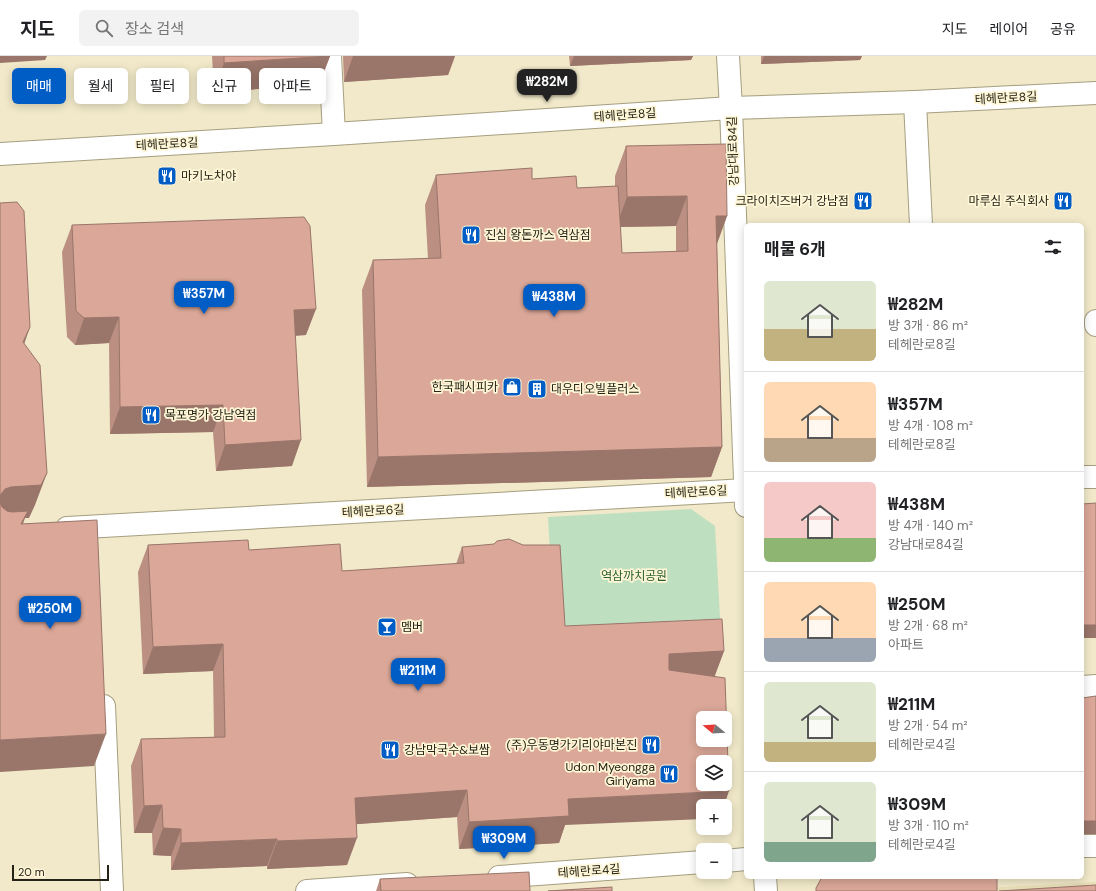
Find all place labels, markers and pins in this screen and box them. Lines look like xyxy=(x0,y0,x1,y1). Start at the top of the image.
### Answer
pin: ₩282M xyxy=(519,69,575,103)
restaurant icon: 마키노차야 xyxy=(156,165,178,187)
place label: 마키노차야 xyxy=(181,168,236,184)
restaurant icon: 크라이치즈버거 강남점 xyxy=(852,190,874,212)
restaurant icon: 마루심 주식회사 xyxy=(1052,190,1074,212)
place label: 크라이치즈버거 강남점 xyxy=(735,193,849,209)
place label: 마루심 주식회사 xyxy=(969,193,1049,209)
restaurant icon: 진심 왕돈까스 역삼점 xyxy=(460,224,482,246)
place label: 진심 왕돈까스 역삼점 xyxy=(485,227,591,243)
pin: ₩357M xyxy=(176,281,232,315)
pin: ₩438M xyxy=(526,284,582,318)
shop icon: 한국패시피카 xyxy=(501,376,523,398)
building icon: 대우디오빌플러스 xyxy=(526,378,548,400)
place label: 한국패시피카 xyxy=(432,379,498,395)
place label: 대우디오빌플러스 xyxy=(551,381,639,397)
restaurant icon: 목포명가 강남역점 xyxy=(140,404,162,426)
place label: 목포명가 강남역점 xyxy=(165,407,257,423)
pin: ₩250M xyxy=(22,596,78,630)
bar icon: 멤버 xyxy=(376,616,398,638)
place label: 멤버 xyxy=(401,619,423,635)
pin: ₩211M xyxy=(390,658,446,692)
restaurant icon: (주)우동명가기리야마본진 xyxy=(640,734,662,756)
place label: (주)우동명가기리야마본진 xyxy=(507,737,637,753)
restaurant icon: 강남막국수&보쌈 xyxy=(379,739,401,761)
place label: 강남막국수&보쌈 xyxy=(404,742,490,758)
place label: Udon Myeongga Giriyama xyxy=(565,759,655,789)
restaurant icon: Udon Myeongga Giriyama xyxy=(658,763,680,785)
pin: ₩309M xyxy=(476,826,532,860)

